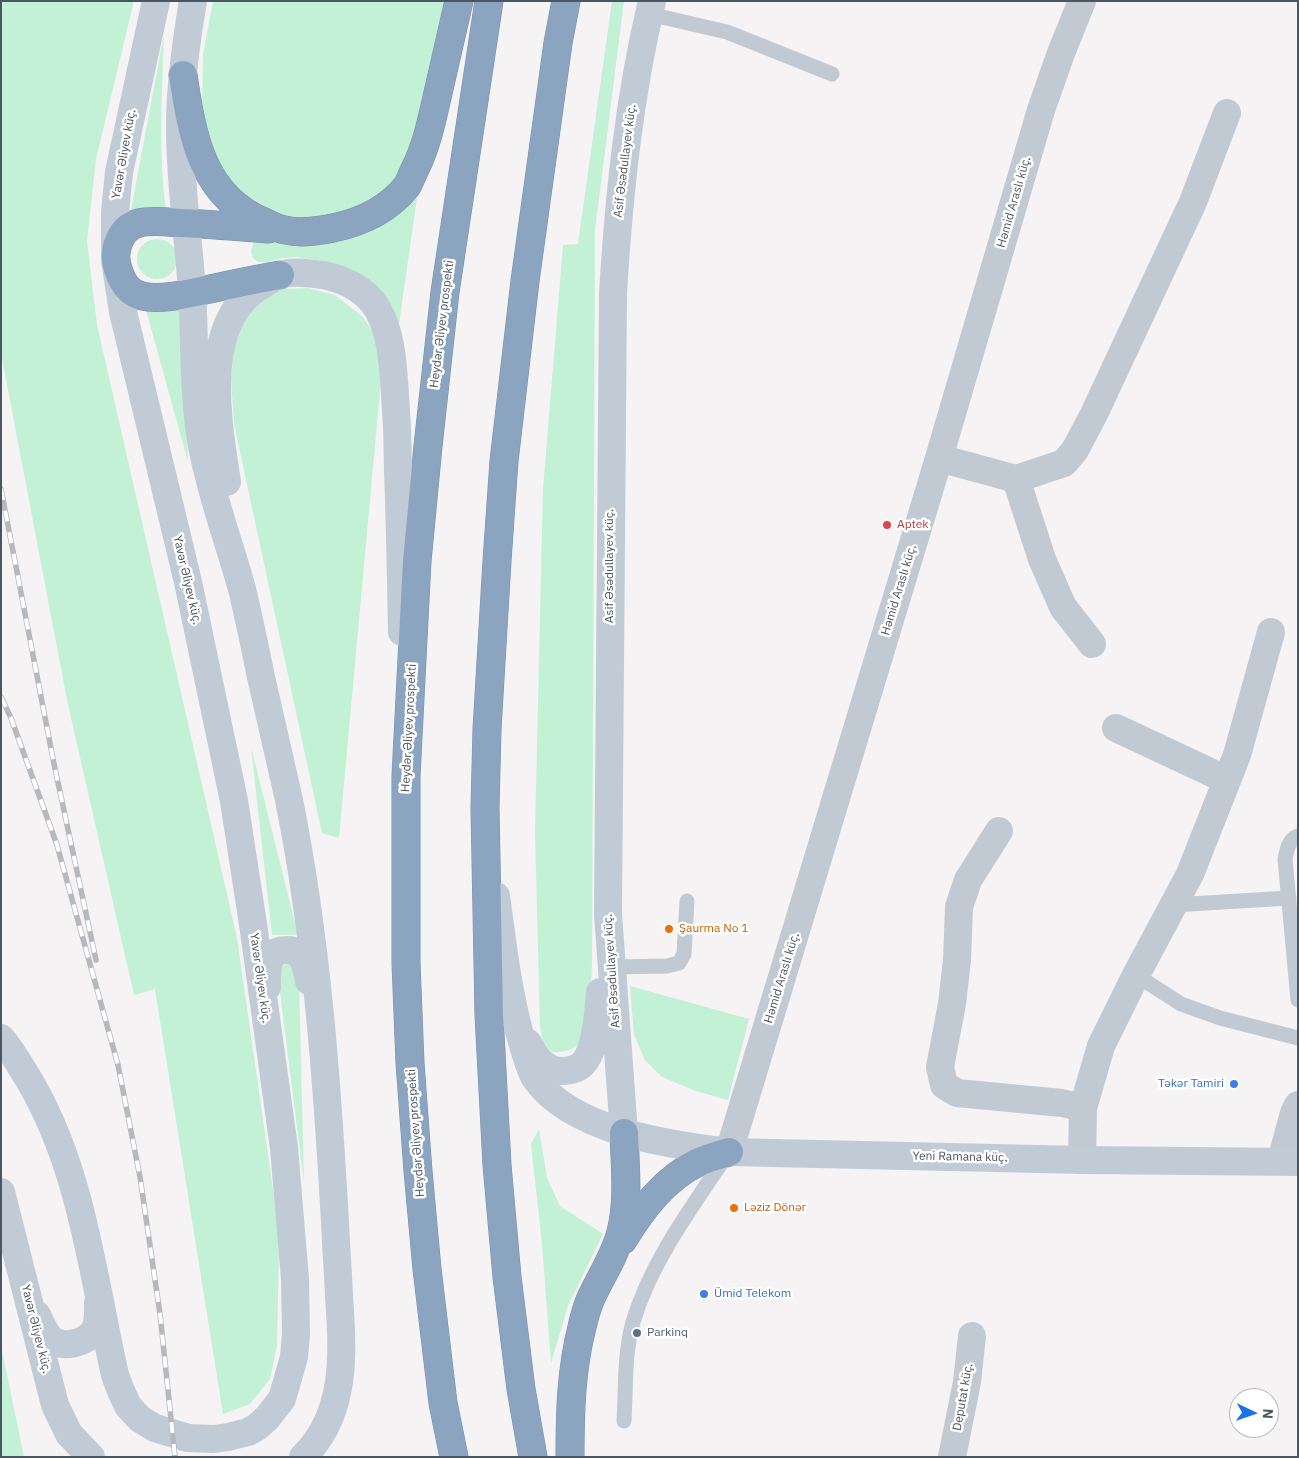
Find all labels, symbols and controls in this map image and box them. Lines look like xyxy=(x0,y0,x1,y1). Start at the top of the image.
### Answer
street label: Asif Əsədullayev küç. xyxy=(611,103,639,219)
street label: Yavər Əliyev küç. xyxy=(109,108,139,200)
street label: Həmid Araslı küç. xyxy=(994,155,1034,249)
street label: Heydər Əliyev prospekti xyxy=(427,259,457,389)
street label: Asif Əsədullayev küç. xyxy=(603,509,617,623)
place label: Aptek xyxy=(897,518,929,532)
marker: Aptek xyxy=(881,519,893,531)
street label: Yavər Əliyev küç. xyxy=(170,534,204,626)
street label: Həmid Araslı küç. xyxy=(878,543,920,637)
street label: Heydər Əliyev prospekti xyxy=(398,663,420,793)
street label: Asif Əsədullayev küç. xyxy=(601,914,623,1028)
place label: Şaurma No 1 xyxy=(679,922,749,936)
marker: Şaurma No 1 xyxy=(663,923,675,935)
street label: Həmid Araslı küç. xyxy=(761,931,803,1025)
street label: Yavər Əliyev küç. xyxy=(247,932,273,1024)
street label: Heydər Əliyev prospekti xyxy=(404,1068,428,1198)
place label: Təkər Tamiri xyxy=(1158,1077,1224,1091)
marker: Təkər Tamiri xyxy=(1228,1078,1240,1090)
street label: Yeni Ramana küç. xyxy=(912,1149,1008,1165)
place label: Ləziz Dönər xyxy=(744,1201,806,1215)
marker: Ləziz Dönər xyxy=(728,1202,740,1214)
street label: Yavər Əliyev küç. xyxy=(18,1283,54,1375)
place label: Ümid Telekom xyxy=(714,1287,791,1301)
marker: Ümid Telekom xyxy=(698,1288,710,1300)
place label: Parkinq xyxy=(647,1326,688,1340)
marker: Parkinq xyxy=(631,1327,643,1339)
street label: Deputat küç. xyxy=(950,1362,976,1432)
north arrow xyxy=(1229,1388,1279,1438)
text: N xyxy=(1259,1408,1277,1419)

